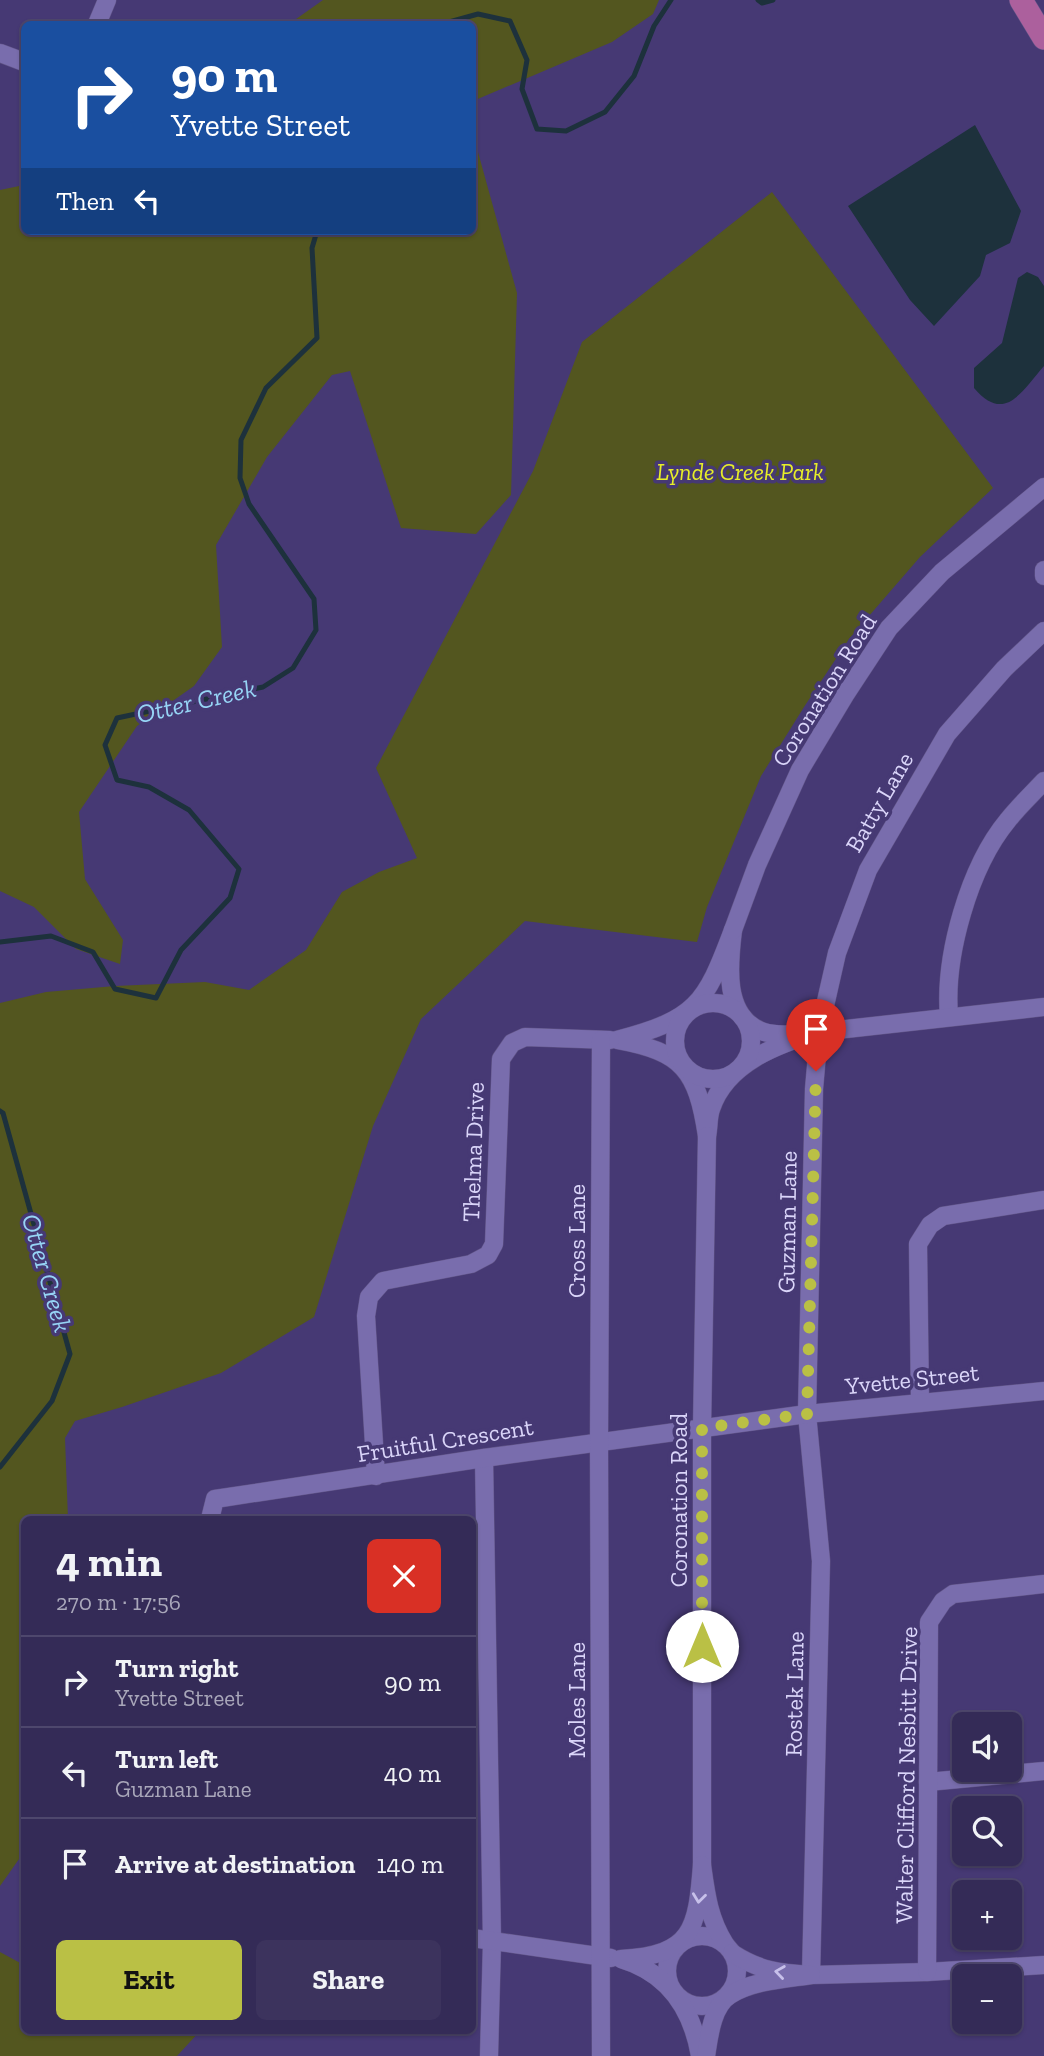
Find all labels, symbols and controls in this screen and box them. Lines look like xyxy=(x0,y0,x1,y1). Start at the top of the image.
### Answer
text: 90 m xyxy=(171,46,278,105)
icon: right xyxy=(56,49,147,140)
text: Yvette Street xyxy=(171,106,350,144)
icon: left xyxy=(128,182,166,220)
text: Then xyxy=(56,185,114,217)
park label: Lynde Creek Park xyxy=(656,457,824,486)
street label: Coronation Road xyxy=(766,608,882,772)
water label: Otter Creek xyxy=(133,672,259,730)
street label: Batty Lane xyxy=(839,747,919,857)
pin xyxy=(786,999,846,1071)
icon: arrive xyxy=(797,1010,835,1048)
street label: Thelma Drive xyxy=(456,1081,490,1223)
street label: Guzman Lane xyxy=(771,1151,803,1293)
street label: Cross Lane xyxy=(562,1184,591,1298)
water label: Otter Creek xyxy=(15,1210,79,1336)
street label: Yvette Street xyxy=(843,1358,980,1401)
street label: Fruitful Crescent xyxy=(355,1412,535,1468)
street label: Coronation Road xyxy=(664,1413,693,1587)
text: 4 min xyxy=(56,1536,162,1587)
button: close xyxy=(367,1539,441,1613)
text: 270 m · 17:56 xyxy=(56,1588,181,1616)
position arrow xyxy=(665,1609,739,1683)
street label: Walter Clifford Nesbitt Drive xyxy=(889,1626,923,1924)
street label: Rostek Lane xyxy=(778,1631,810,1757)
street label: Moles Lane xyxy=(562,1642,591,1758)
text: Turn right xyxy=(115,1652,238,1684)
icon: right xyxy=(56,1663,94,1701)
text: 90 m xyxy=(384,1666,441,1698)
text: Yvette Street xyxy=(115,1684,244,1712)
map controls xyxy=(952,1712,1022,2034)
button: sound xyxy=(952,1712,1022,1782)
text: Turn left xyxy=(115,1743,218,1775)
icon: left xyxy=(56,1754,94,1792)
text: 40 m xyxy=(384,1757,441,1789)
text: Guzman Lane xyxy=(115,1775,251,1803)
button: search xyxy=(952,1796,1022,1866)
icon: arrive xyxy=(56,1845,94,1883)
text: Arrive at destination xyxy=(115,1848,355,1880)
text: 140 m xyxy=(376,1848,444,1880)
button: + xyxy=(952,1880,1022,1950)
one-way arrow xyxy=(691,1892,706,1904)
button: Exit xyxy=(56,1940,242,2020)
button: Share xyxy=(256,1940,441,2020)
button: − xyxy=(952,1964,1022,2034)
one-way arrow xyxy=(774,1965,786,1980)

